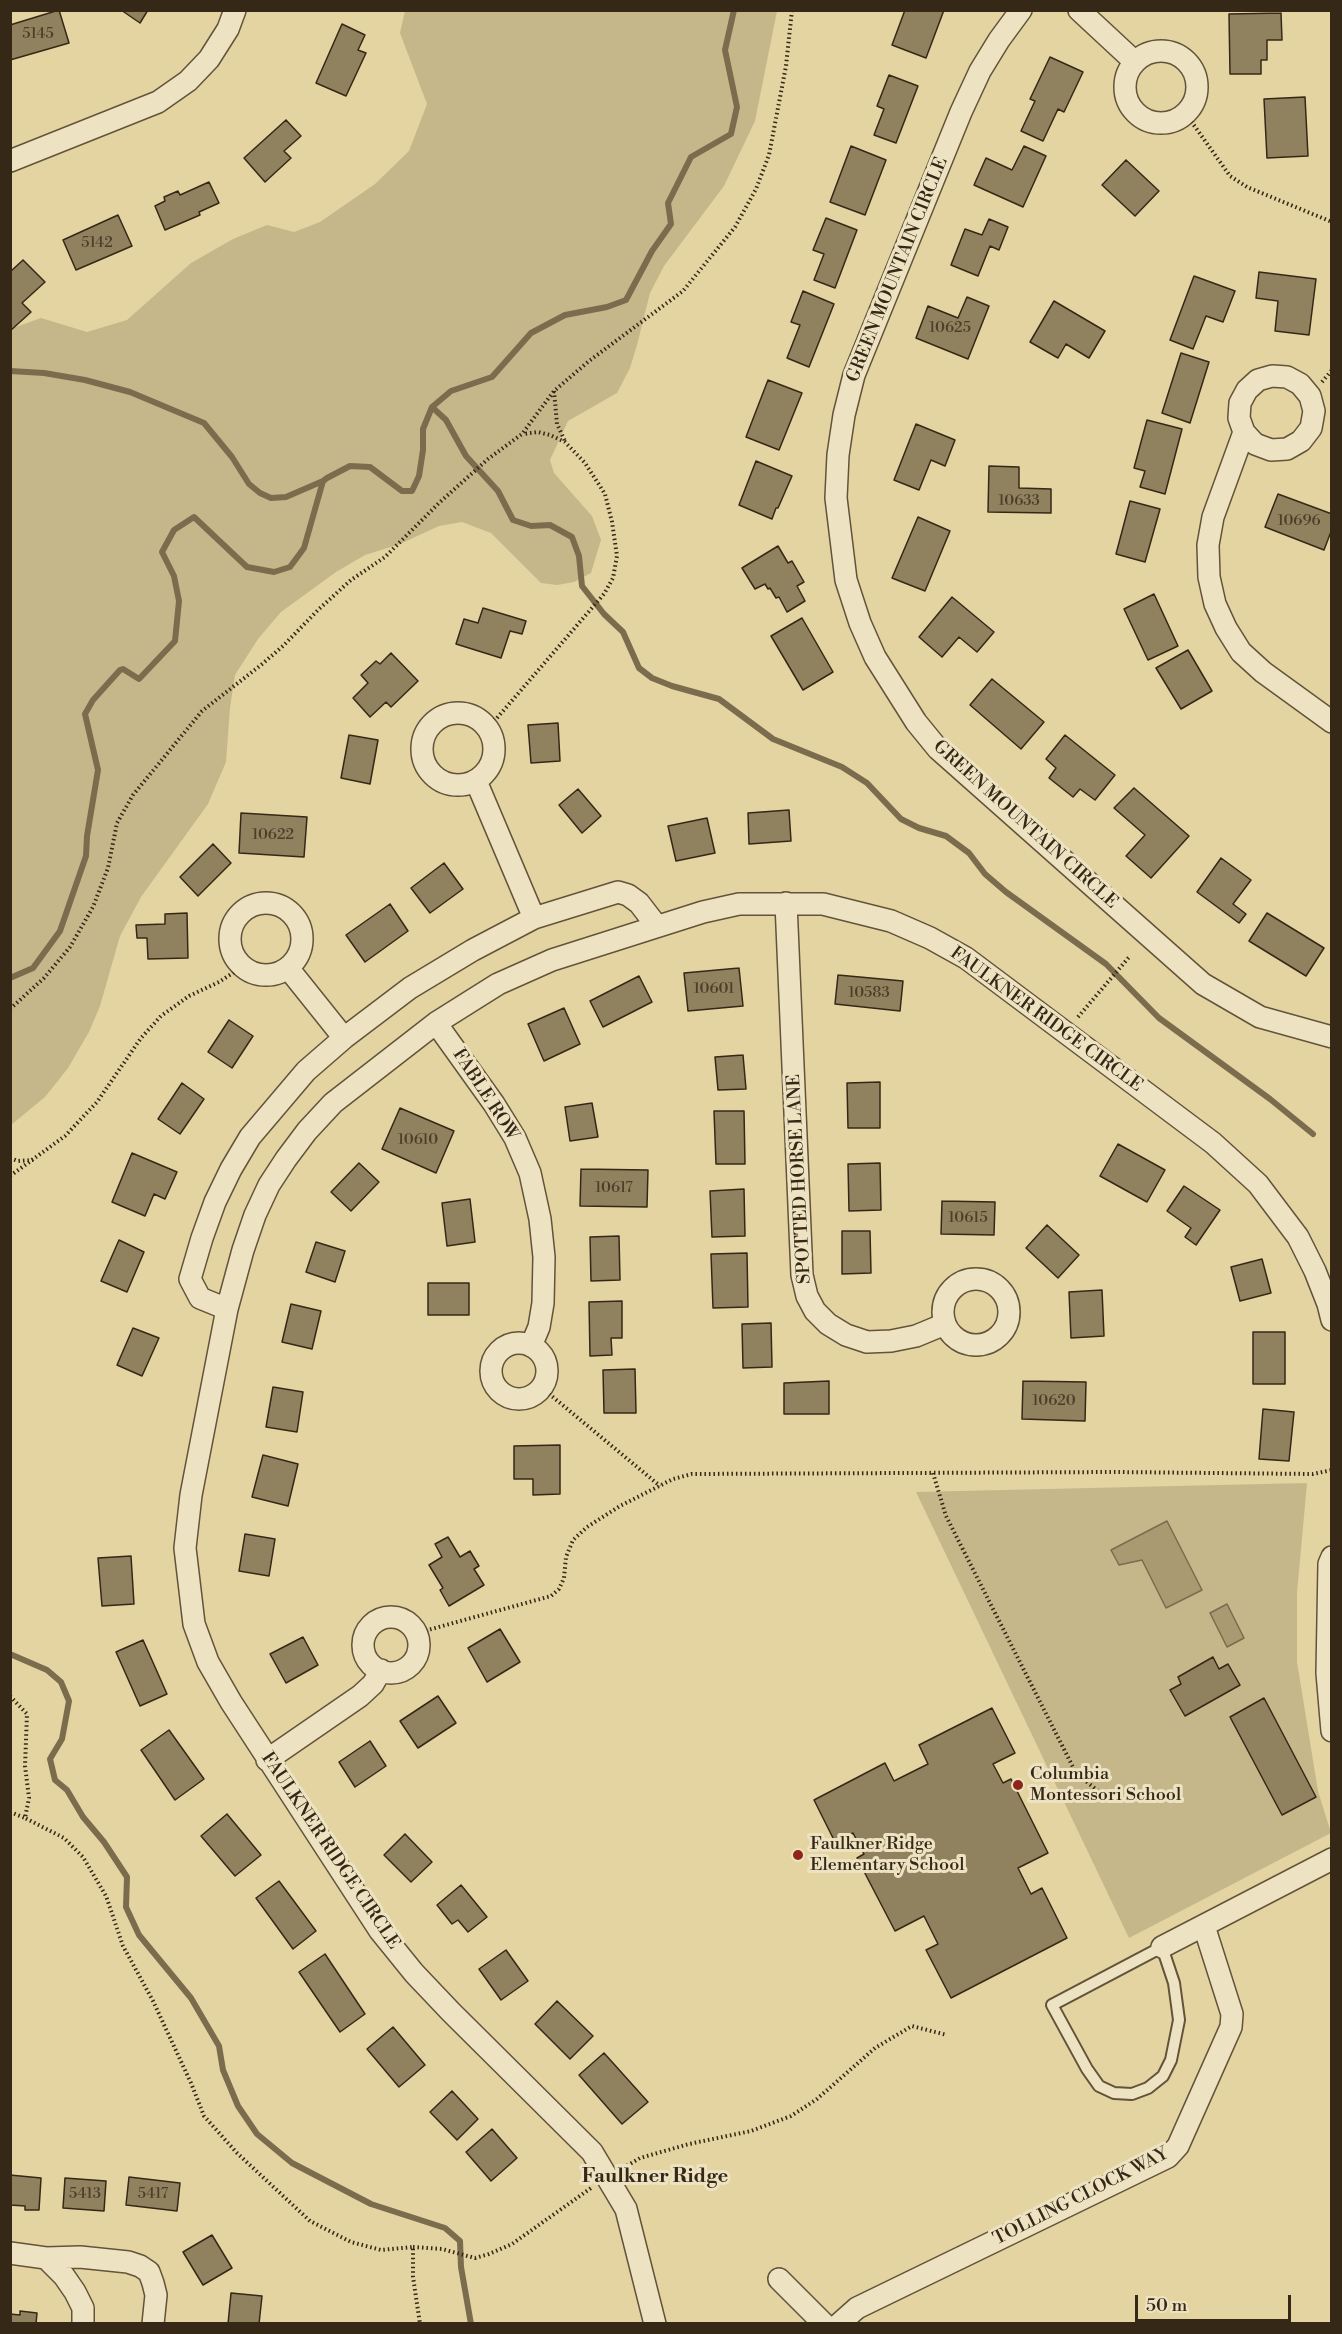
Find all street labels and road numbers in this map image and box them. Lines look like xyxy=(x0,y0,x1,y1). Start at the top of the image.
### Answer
street label: GREEN MOUNTAIN CIRCLE xyxy=(843,154,953,386)
street label: GREEN MOUNTAIN CIRCLE xyxy=(928,736,1122,914)
street label: FAULKNER RIDGE CIRCLE xyxy=(945,943,1147,1097)
street label: FABLE ROW xyxy=(447,1045,523,1145)
street label: SPOTTED HORSE LANE xyxy=(784,1073,816,1285)
street label: FAULKNER RIDGE CIRCLE xyxy=(256,1748,404,1954)
street label: TOLLING CLOCK WAY xyxy=(990,2143,1172,2251)

